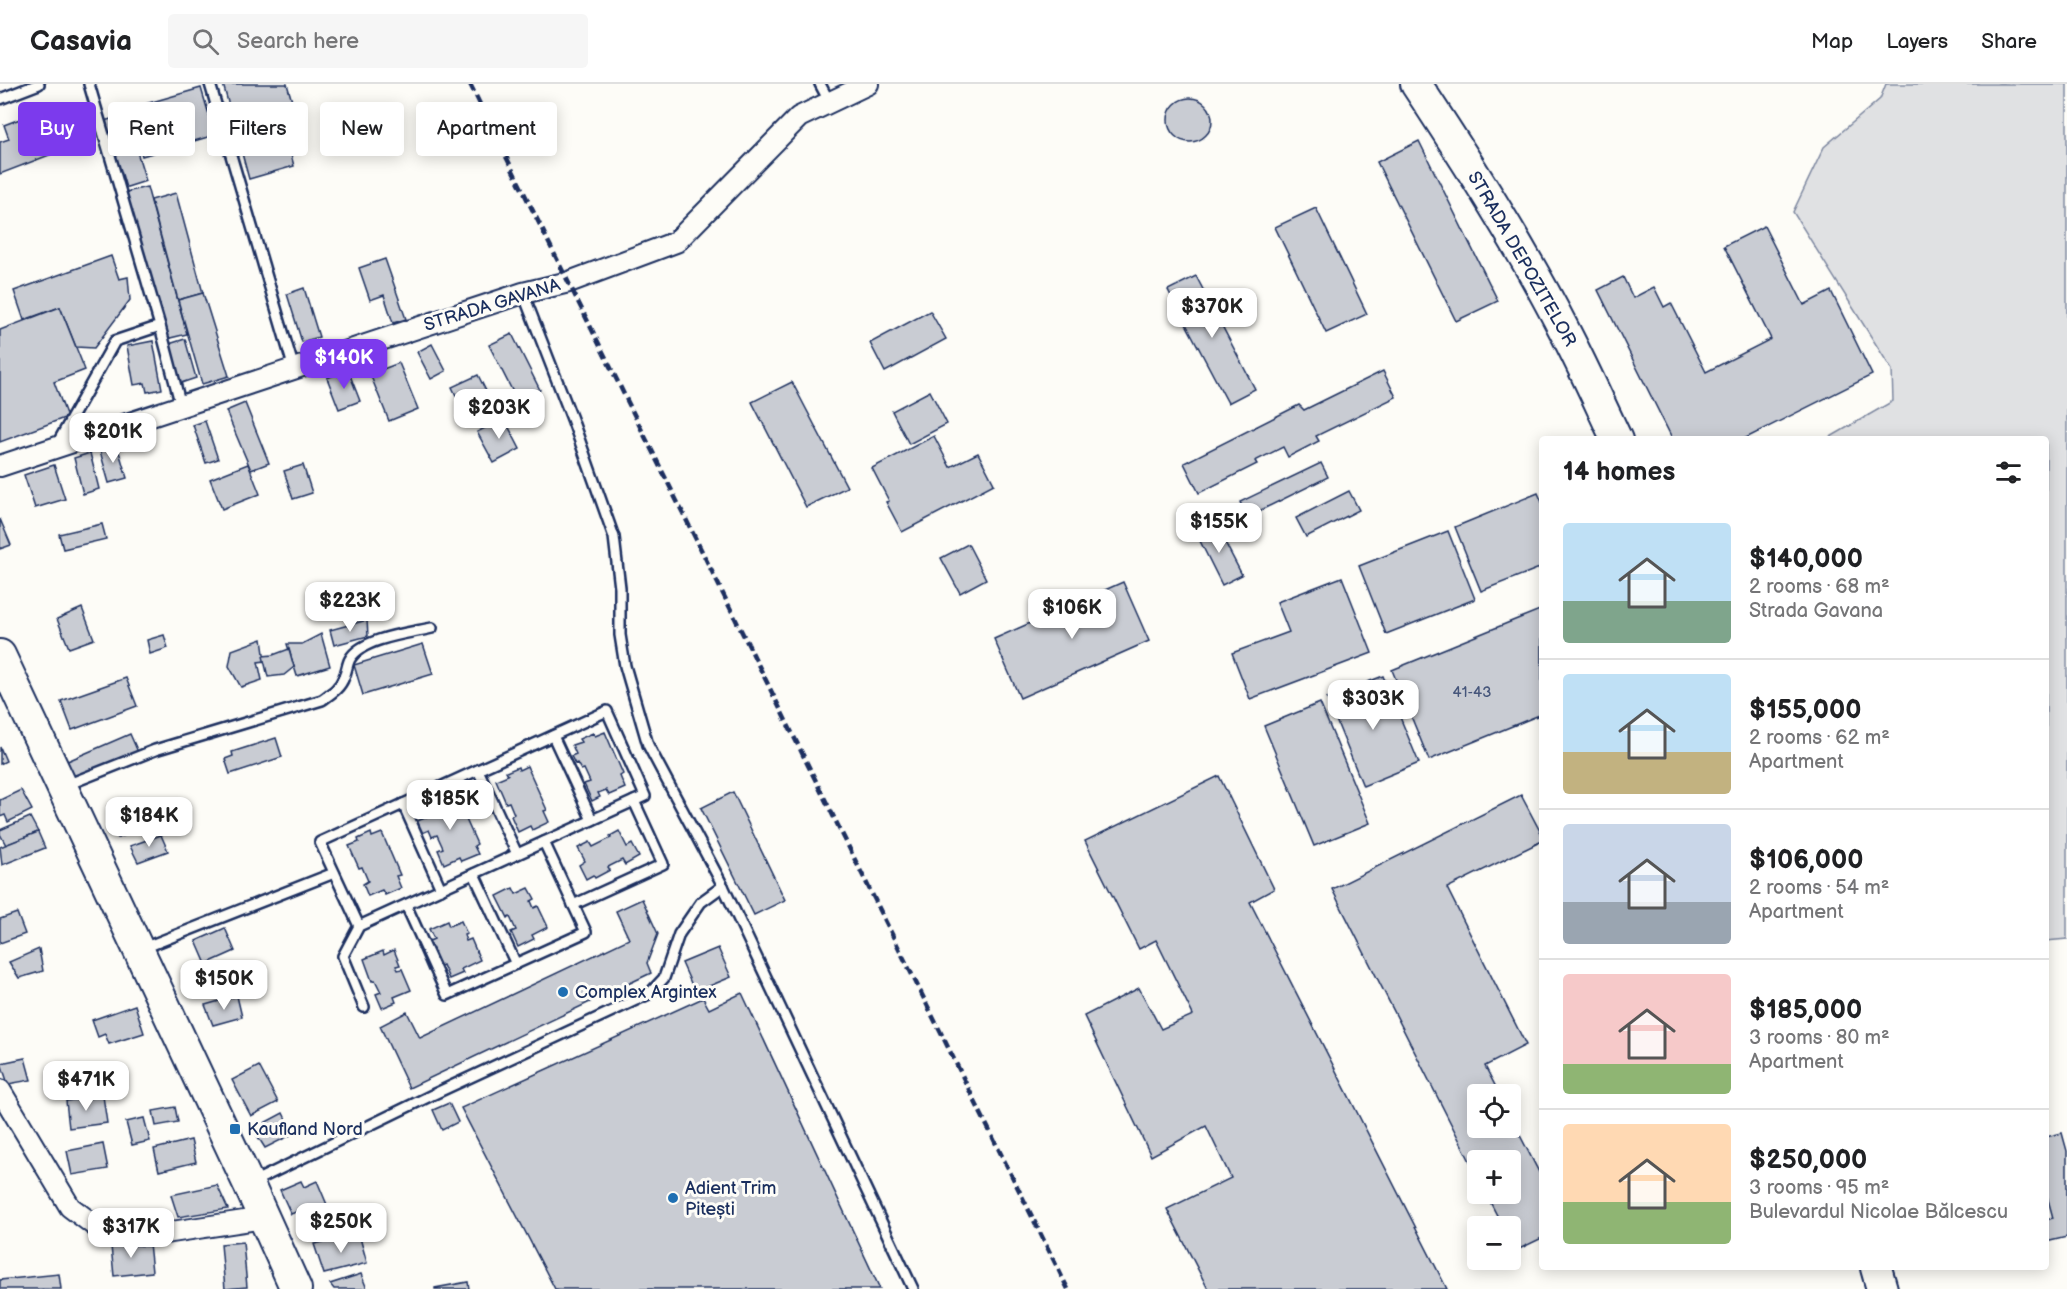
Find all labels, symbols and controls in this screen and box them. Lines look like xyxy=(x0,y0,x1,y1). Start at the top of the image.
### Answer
search box xyxy=(168,14,588,68)
text: Casavia xyxy=(30,25,132,58)
icon: search xyxy=(189,25,222,58)
text: Search here xyxy=(237,28,359,55)
text: Map xyxy=(1811,29,1853,54)
text: Layers xyxy=(1886,29,1948,54)
text: Share xyxy=(1981,29,2037,54)
chip: Buy xyxy=(18,102,96,156)
chip: Rent xyxy=(108,102,195,156)
chip: Filters xyxy=(207,102,308,156)
chip: New xyxy=(320,102,404,156)
chip: Apartment xyxy=(416,102,557,156)
street label: STRADA DEPOZITELOR xyxy=(1463,168,1581,350)
street label: STRADA GAVANA xyxy=(421,274,563,336)
pin: $370K xyxy=(1170,288,1254,339)
text: $370K xyxy=(1181,295,1243,319)
pin: $140K xyxy=(302,339,386,390)
text: $140K xyxy=(314,346,374,370)
pin: $203K xyxy=(457,389,541,440)
text: $203K xyxy=(468,396,530,420)
pin: $201K xyxy=(71,413,155,464)
text: $201K xyxy=(83,420,143,444)
icon: filters xyxy=(1992,456,2025,489)
text: 14 homes xyxy=(1563,457,1675,488)
pin: $155K xyxy=(1177,503,1261,554)
text: $155K xyxy=(1190,510,1248,534)
text: $140,000 xyxy=(1749,544,1863,575)
icon: home xyxy=(1611,547,1683,619)
text: 2 rooms · 68 m² xyxy=(1749,575,1890,599)
pin: $223K xyxy=(308,582,392,633)
text: $223K xyxy=(319,589,381,613)
pin: $106K xyxy=(1030,589,1114,640)
text: $106K xyxy=(1042,596,1102,620)
text: Strada Gavana xyxy=(1749,599,1883,623)
pin: $303K xyxy=(1331,680,1415,731)
house number: 41-43 xyxy=(1453,683,1491,702)
text: $303K xyxy=(1342,687,1404,711)
text: $155,000 xyxy=(1749,695,1861,726)
icon: home xyxy=(1611,698,1683,770)
text: 2 rooms · 62 m² xyxy=(1749,726,1890,750)
text: Apartment xyxy=(1749,750,1844,774)
pin: $185K xyxy=(408,780,492,831)
text: $185K xyxy=(421,787,479,811)
pin: $184K xyxy=(107,797,191,848)
text: $184K xyxy=(120,804,179,828)
text: $106,000 xyxy=(1749,845,1863,876)
icon: home xyxy=(1611,848,1683,920)
text: 2 rooms · 54 m² xyxy=(1749,876,1889,900)
text: Apartment xyxy=(1749,900,1844,924)
pin: $150K xyxy=(182,960,266,1011)
text: $150K xyxy=(194,967,254,991)
place label: Complex Argintex xyxy=(575,982,717,1003)
marker: Complex Argintex xyxy=(556,985,570,999)
text: $185,000 xyxy=(1749,995,1862,1026)
icon: home xyxy=(1611,998,1683,1070)
text: 3 rooms · 80 m² xyxy=(1749,1026,1890,1050)
text: Apartment xyxy=(1749,1050,1844,1074)
pin: $471K xyxy=(44,1061,128,1112)
text: $471K xyxy=(57,1068,115,1092)
map controls xyxy=(1467,1084,1521,1270)
button: locate xyxy=(1467,1084,1521,1138)
place label: Kaufland Nord xyxy=(247,1119,363,1140)
marker: Kaufland Nord xyxy=(228,1122,242,1136)
text: $250,000 xyxy=(1749,1145,1867,1176)
icon: home xyxy=(1611,1148,1683,1220)
button: + xyxy=(1467,1150,1521,1204)
text: 3 rooms · 95 m² xyxy=(1749,1176,1889,1200)
place label: Adient Trim Pitești xyxy=(685,1178,776,1220)
marker: Adient Trim Pitești xyxy=(666,1191,680,1205)
text: Bulevardul Nicolae Bălcescu xyxy=(1749,1200,2008,1224)
pin: $250K xyxy=(299,1203,383,1254)
pin: $317K xyxy=(89,1208,173,1259)
text: $250K xyxy=(310,1210,372,1234)
text: $317K xyxy=(102,1215,160,1239)
button: − xyxy=(1467,1216,1521,1270)

